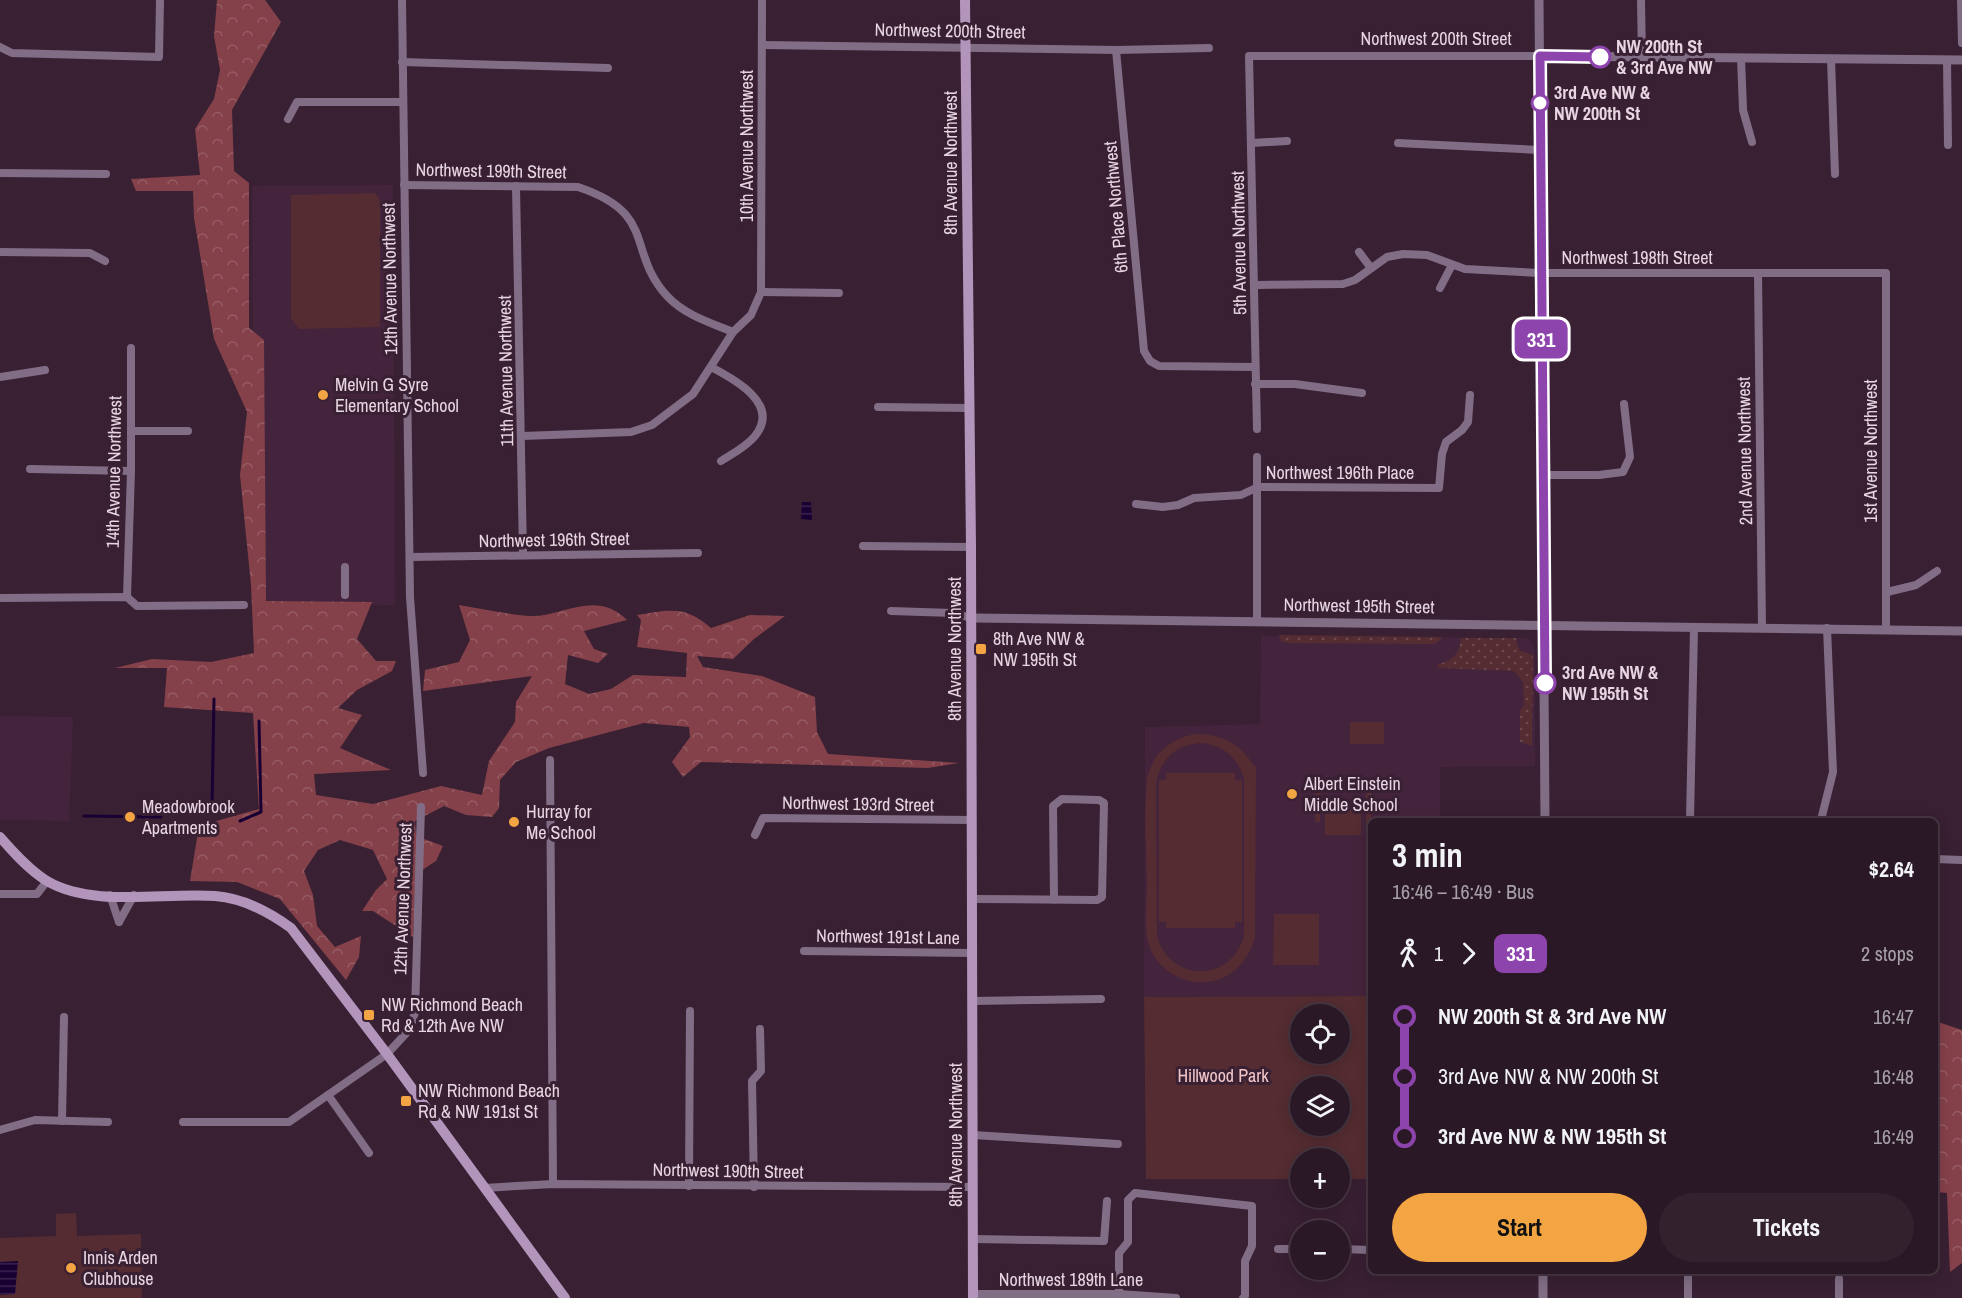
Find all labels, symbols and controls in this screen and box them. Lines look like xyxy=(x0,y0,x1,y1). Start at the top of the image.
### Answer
street label: Northwest 200th Street xyxy=(874,17,1026,44)
street label: Northwest 200th Street xyxy=(1361,26,1511,51)
place label: NW 200th St & 3rd Ave NW xyxy=(1616,34,1713,80)
marker: NW 200th St & 3rd Ave NW xyxy=(1589,46,1611,68)
street label: 10th Avenue Northwest xyxy=(734,70,759,222)
place label: 3rd Ave NW & NW 200th St xyxy=(1554,80,1651,126)
street label: 8th Avenue Northwest xyxy=(938,91,963,235)
marker: 3rd Ave NW & NW 200th St xyxy=(1531,94,1549,112)
street label: 6th Place Northwest xyxy=(1097,140,1134,274)
street label: Northwest 199th Street xyxy=(415,157,567,184)
street label: 5th Avenue Northwest xyxy=(1225,171,1252,315)
street label: 12th Avenue Northwest xyxy=(376,203,403,355)
street label: Northwest 198th Street xyxy=(1562,245,1712,270)
street label: 11th Avenue Northwest xyxy=(492,295,519,447)
line badge: 331 xyxy=(1506,320,1576,358)
text: 331 xyxy=(1527,325,1555,354)
place label: Melvin G Syre Elementary School xyxy=(335,372,459,418)
street label: 2nd Avenue Northwest xyxy=(1731,377,1758,525)
street label: 1st Avenue Northwest xyxy=(1858,379,1883,523)
marker: Melvin G Syre Elementary School xyxy=(316,388,330,402)
street label: 14th Avenue Northwest xyxy=(100,396,127,548)
street label: Northwest 196th Place xyxy=(1266,460,1414,485)
street label: Northwest 196th Street xyxy=(478,526,630,553)
street label: 8th Avenue Northwest xyxy=(942,577,967,721)
street label: Northwest 195th Street xyxy=(1283,592,1435,619)
place label: 8th Ave NW & NW 195th St xyxy=(993,626,1085,672)
marker: 8th Ave NW & NW 195th St xyxy=(974,642,988,656)
place label: 3rd Ave NW & NW 195th St xyxy=(1562,660,1659,706)
marker: 3rd Ave NW & NW 195th St xyxy=(1534,672,1556,694)
place label: Albert Einstein Middle School xyxy=(1303,771,1401,817)
marker: Albert Einstein Middle School xyxy=(1285,787,1299,801)
street label: Northwest 193rd Street xyxy=(782,790,934,817)
place label: Meadowbrook Apartments xyxy=(141,794,235,840)
place label: Hurray for Me School xyxy=(526,799,596,845)
marker: Meadowbrook Apartments xyxy=(123,810,137,824)
marker: Hurray for Me School xyxy=(507,815,521,829)
street label: 12th Avenue Northwest xyxy=(387,822,418,976)
text: 3 min xyxy=(1392,833,1463,877)
text: $2.64 xyxy=(1869,854,1914,884)
text: 16:46 – 16:49 · Bus xyxy=(1392,878,1534,905)
street label: Northwest 191st Lane xyxy=(816,923,960,950)
icon: walk xyxy=(1392,937,1425,970)
icon: forward xyxy=(1452,937,1485,970)
text: 331 xyxy=(1506,939,1535,968)
text: 1 xyxy=(1434,940,1443,967)
text: 2 stops xyxy=(1861,940,1914,967)
place label: NW Richmond Beach Rd & 12th Ave NW xyxy=(381,992,523,1038)
text: NW 200th St & 3rd Ave NW xyxy=(1438,1001,1666,1031)
text: 16:47 xyxy=(1873,1003,1914,1030)
map controls xyxy=(1290,1004,1350,1280)
button: locate xyxy=(1290,1004,1350,1064)
marker: NW Richmond Beach Rd & 12th Ave NW xyxy=(362,1008,376,1022)
text: 3rd Ave NW & NW 200th St xyxy=(1438,1061,1658,1091)
street label: 8th Avenue Northwest xyxy=(943,1063,968,1207)
park label: Hillwood Park xyxy=(1177,1063,1269,1088)
text: 16:48 xyxy=(1873,1063,1914,1090)
button: layers xyxy=(1290,1076,1350,1136)
place label: NW Richmond Beach Rd & NW 191st St xyxy=(418,1078,560,1124)
marker: NW Richmond Beach Rd & NW 191st St xyxy=(399,1094,413,1108)
text: 3rd Ave NW & NW 195th St xyxy=(1438,1121,1666,1151)
text: 16:49 xyxy=(1873,1123,1914,1150)
button: + xyxy=(1290,1148,1350,1208)
street label: Northwest 190th Street xyxy=(652,1157,804,1184)
button: Start xyxy=(1392,1193,1647,1262)
button: Tickets xyxy=(1659,1193,1914,1262)
button: − xyxy=(1290,1220,1350,1280)
place label: Innis Arden Clubhouse xyxy=(83,1245,158,1291)
marker: Innis Arden Clubhouse xyxy=(64,1261,78,1275)
street label: Northwest 189th Lane xyxy=(999,1267,1143,1292)

